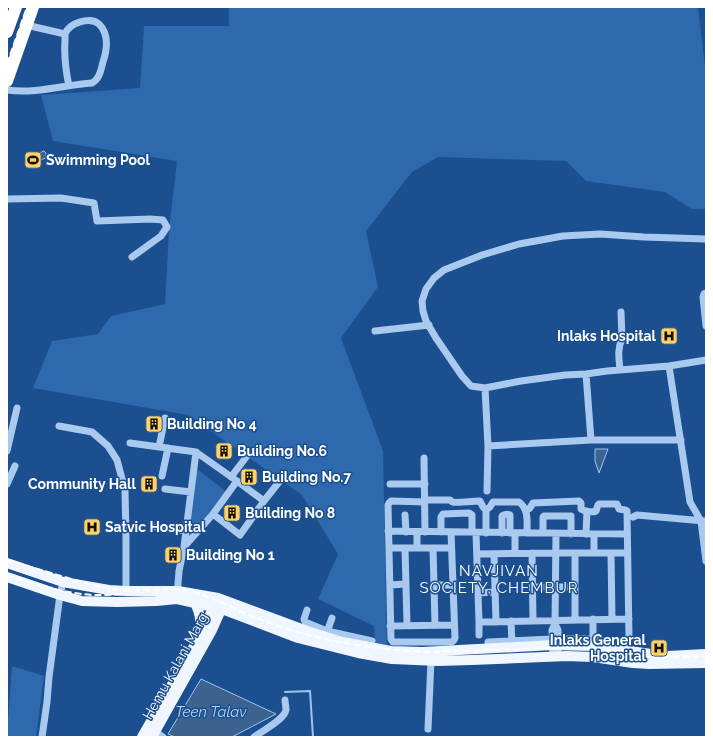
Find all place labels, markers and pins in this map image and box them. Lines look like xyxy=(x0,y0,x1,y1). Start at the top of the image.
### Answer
sports icon: Swimming Pool xyxy=(23,150,43,170)
place label: Swimming Pool xyxy=(46,152,151,168)
hospital icon: Inlaks Hospital xyxy=(659,326,679,346)
place label: Inlaks Hospital xyxy=(557,328,657,344)
building icon: Building No 4 xyxy=(144,414,164,434)
place label: Building No 4 xyxy=(167,416,257,432)
building icon: Building No.6 xyxy=(214,441,234,461)
place label: Building No.6 xyxy=(237,443,327,459)
building icon: Building No.7 xyxy=(239,467,259,487)
place label: Building No.7 xyxy=(262,469,351,485)
building icon: Community Hall xyxy=(139,474,159,494)
place label: Community Hall xyxy=(28,476,137,492)
building icon: Building No 8 xyxy=(222,503,242,523)
place label: Building No 8 xyxy=(245,505,335,521)
hospital icon: Satvic Hospital xyxy=(82,517,102,537)
place label: Satvic Hospital xyxy=(105,519,206,535)
building icon: Building No 1 xyxy=(163,545,183,565)
place label: Building No 1 xyxy=(186,547,275,563)
place label: Inlaks General Hospital xyxy=(550,632,647,664)
hospital icon: Inlaks General Hospital xyxy=(649,638,669,658)

